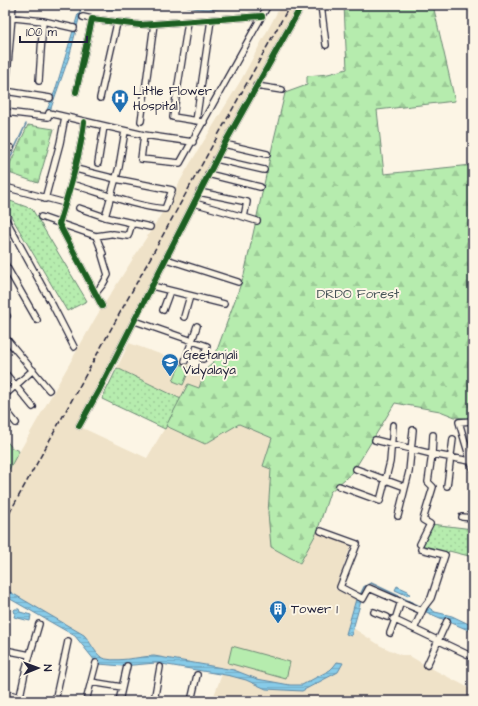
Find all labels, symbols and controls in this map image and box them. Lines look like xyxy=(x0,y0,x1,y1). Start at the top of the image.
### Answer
scale bar xyxy=(20,18,87,44)
text: 100 m xyxy=(26,24,57,41)
place label: Little Flower Hospital xyxy=(133,82,212,115)
hospital icon: Little Flower Hospital xyxy=(110,88,130,113)
park label: DRDO Forest xyxy=(317,285,400,303)
place label: Geetanjali Vidyalaya xyxy=(183,346,237,380)
school or university icon: Geetanjali Vidyalaya xyxy=(160,352,180,377)
building icon: Tower 1 xyxy=(268,599,288,624)
place label: Tower 1 xyxy=(291,600,338,618)
north arrow xyxy=(18,648,58,688)
text: N xyxy=(40,664,55,672)

